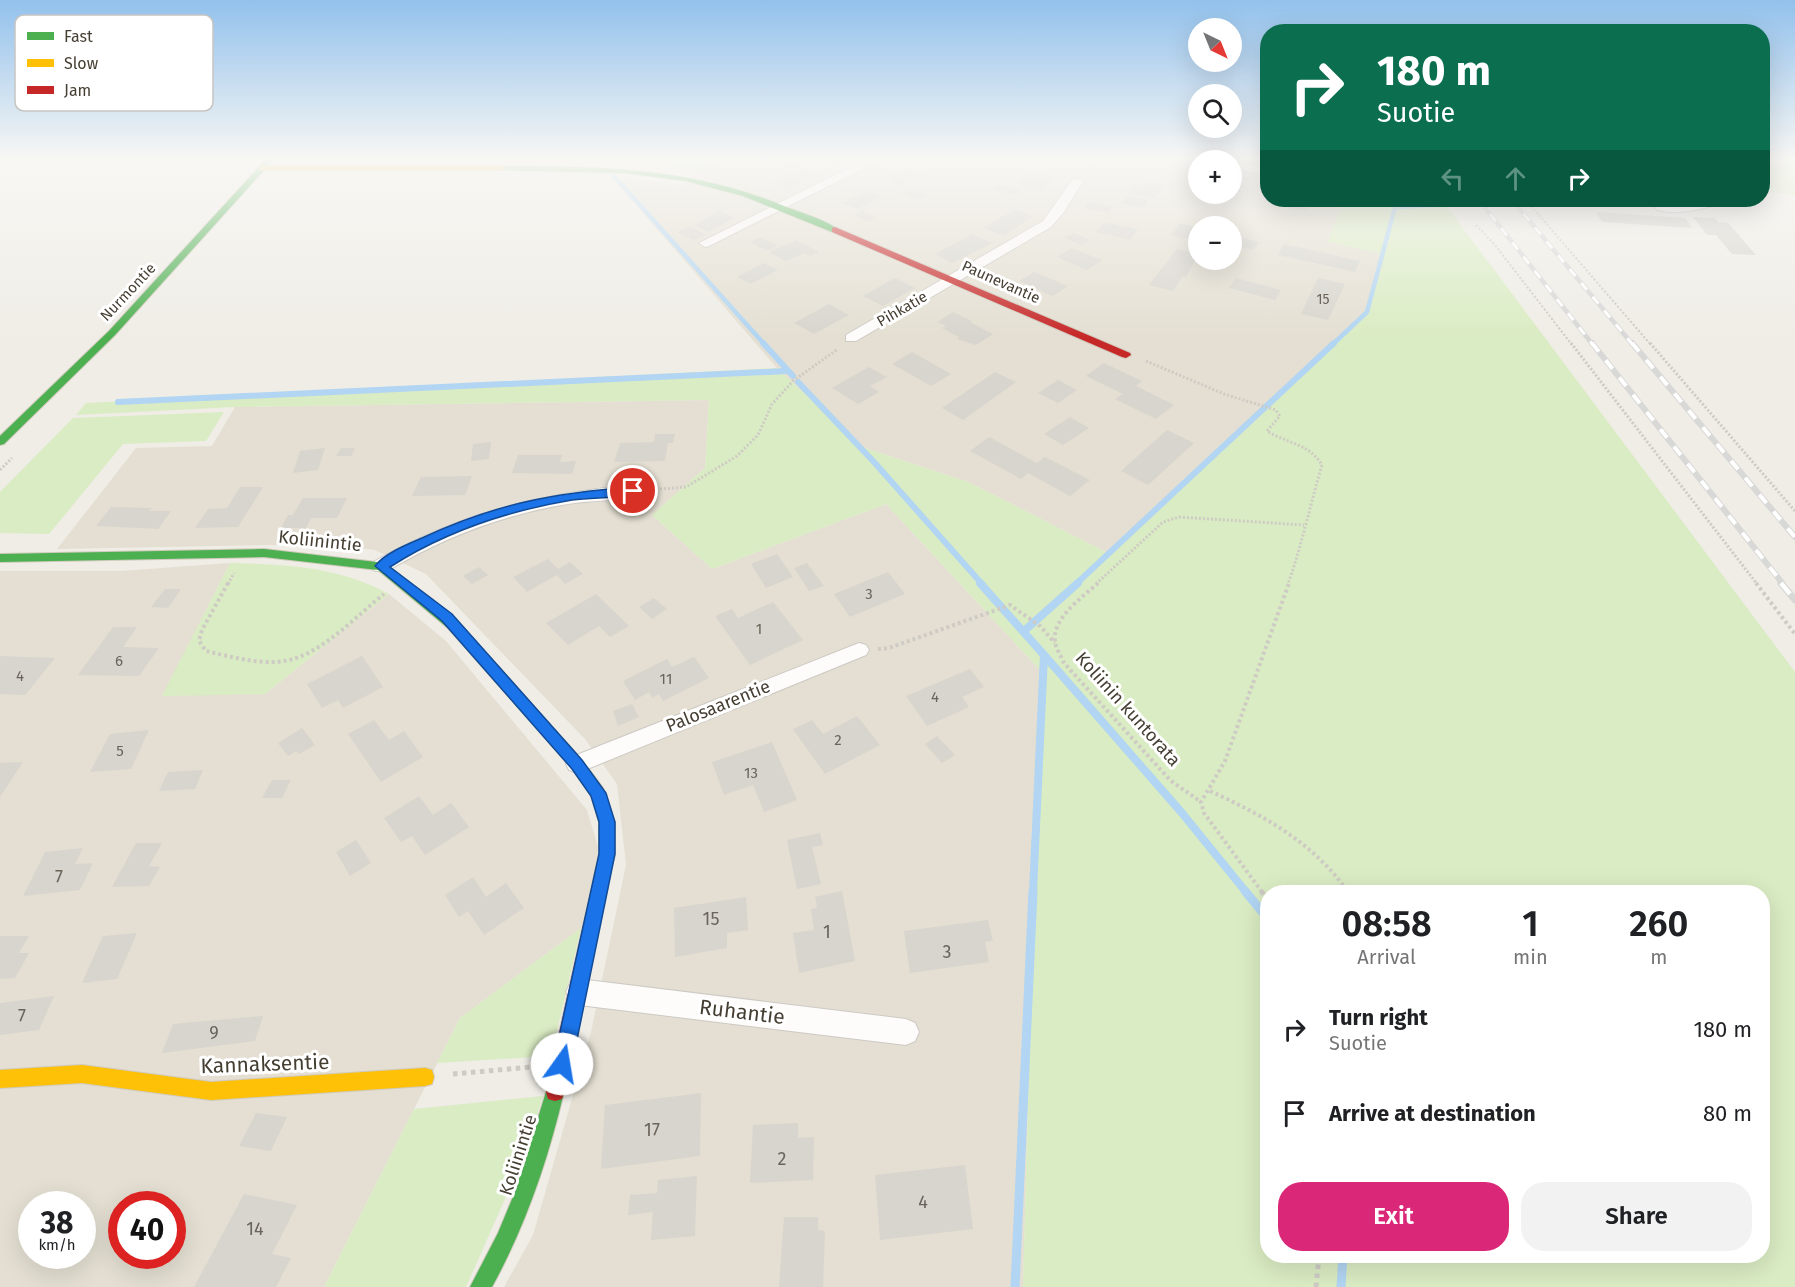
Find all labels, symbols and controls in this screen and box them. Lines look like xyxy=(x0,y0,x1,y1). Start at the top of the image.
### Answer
legend xyxy=(15,15,213,111)
north arrow xyxy=(1188,18,1242,72)
map controls xyxy=(1188,18,1242,270)
text: Fast xyxy=(64,27,93,46)
text: 180 m xyxy=(1377,46,1491,96)
icon: right xyxy=(1278,48,1356,126)
text: Slow xyxy=(64,54,99,73)
text: Jam xyxy=(64,81,91,100)
button: search xyxy=(1188,84,1242,138)
text: Suotie xyxy=(1377,97,1455,129)
button: + xyxy=(1188,150,1242,204)
icon: left xyxy=(1436,162,1469,195)
icon: ahead xyxy=(1499,162,1532,195)
icon: right xyxy=(1562,162,1595,195)
button: − xyxy=(1188,216,1242,270)
street label: Paunevantie xyxy=(959,257,1043,307)
street label: Nurmontie xyxy=(97,259,159,325)
street label: Pihkatie xyxy=(874,287,930,331)
house number: 15 xyxy=(1316,291,1330,308)
pin xyxy=(607,465,658,516)
icon: arrive xyxy=(616,474,649,507)
street label: Koliinintie xyxy=(277,526,363,556)
house number: 3 xyxy=(865,585,873,603)
house number: 1 xyxy=(756,620,762,638)
street label: Koliinin kuntorata xyxy=(1071,647,1185,771)
house number: 6 xyxy=(115,652,123,670)
house number: 4 xyxy=(16,667,24,685)
house number: 11 xyxy=(660,670,672,688)
street label: Palosaarentie xyxy=(663,675,773,737)
house number: 4 xyxy=(931,688,939,706)
house number: 2 xyxy=(834,731,842,749)
house number: 5 xyxy=(116,742,124,760)
house number: 13 xyxy=(744,764,758,782)
house number: 7 xyxy=(55,866,63,888)
text: 08:58 xyxy=(1342,902,1432,946)
text: 1 xyxy=(1522,902,1539,946)
text: 260 xyxy=(1629,902,1688,946)
house number: 15 xyxy=(703,908,719,930)
house number: 1 xyxy=(823,921,831,943)
house number: 3 xyxy=(943,941,951,963)
text: Arrival xyxy=(1357,945,1416,969)
text: min xyxy=(1513,945,1548,969)
text: m xyxy=(1650,945,1667,969)
street label: Ruhantie xyxy=(698,994,786,1030)
text: Turn right xyxy=(1329,1004,1428,1031)
house number: 7 xyxy=(18,1005,26,1027)
icon: right xyxy=(1278,1013,1311,1046)
text: 180 m xyxy=(1693,1016,1752,1043)
house number: 9 xyxy=(209,1022,219,1044)
text: Suotie xyxy=(1329,1031,1387,1055)
position arrow xyxy=(530,1032,594,1096)
street label: Kannaksentie xyxy=(200,1049,330,1079)
icon: arrive xyxy=(1278,1097,1311,1130)
text: Arrive at destination xyxy=(1329,1100,1536,1127)
text: 80 m xyxy=(1703,1100,1752,1127)
street label: Koliinintie xyxy=(495,1112,541,1198)
house number: 17 xyxy=(644,1119,660,1141)
house number: 2 xyxy=(778,1148,787,1170)
button: Exit xyxy=(1278,1182,1509,1251)
button: Share xyxy=(1521,1182,1752,1251)
speed limit sign: 40 xyxy=(108,1191,186,1269)
house number: 4 xyxy=(918,1191,928,1213)
text: 38 xyxy=(40,1205,74,1241)
house number: 14 xyxy=(246,1218,264,1240)
text: km/h xyxy=(38,1236,76,1254)

